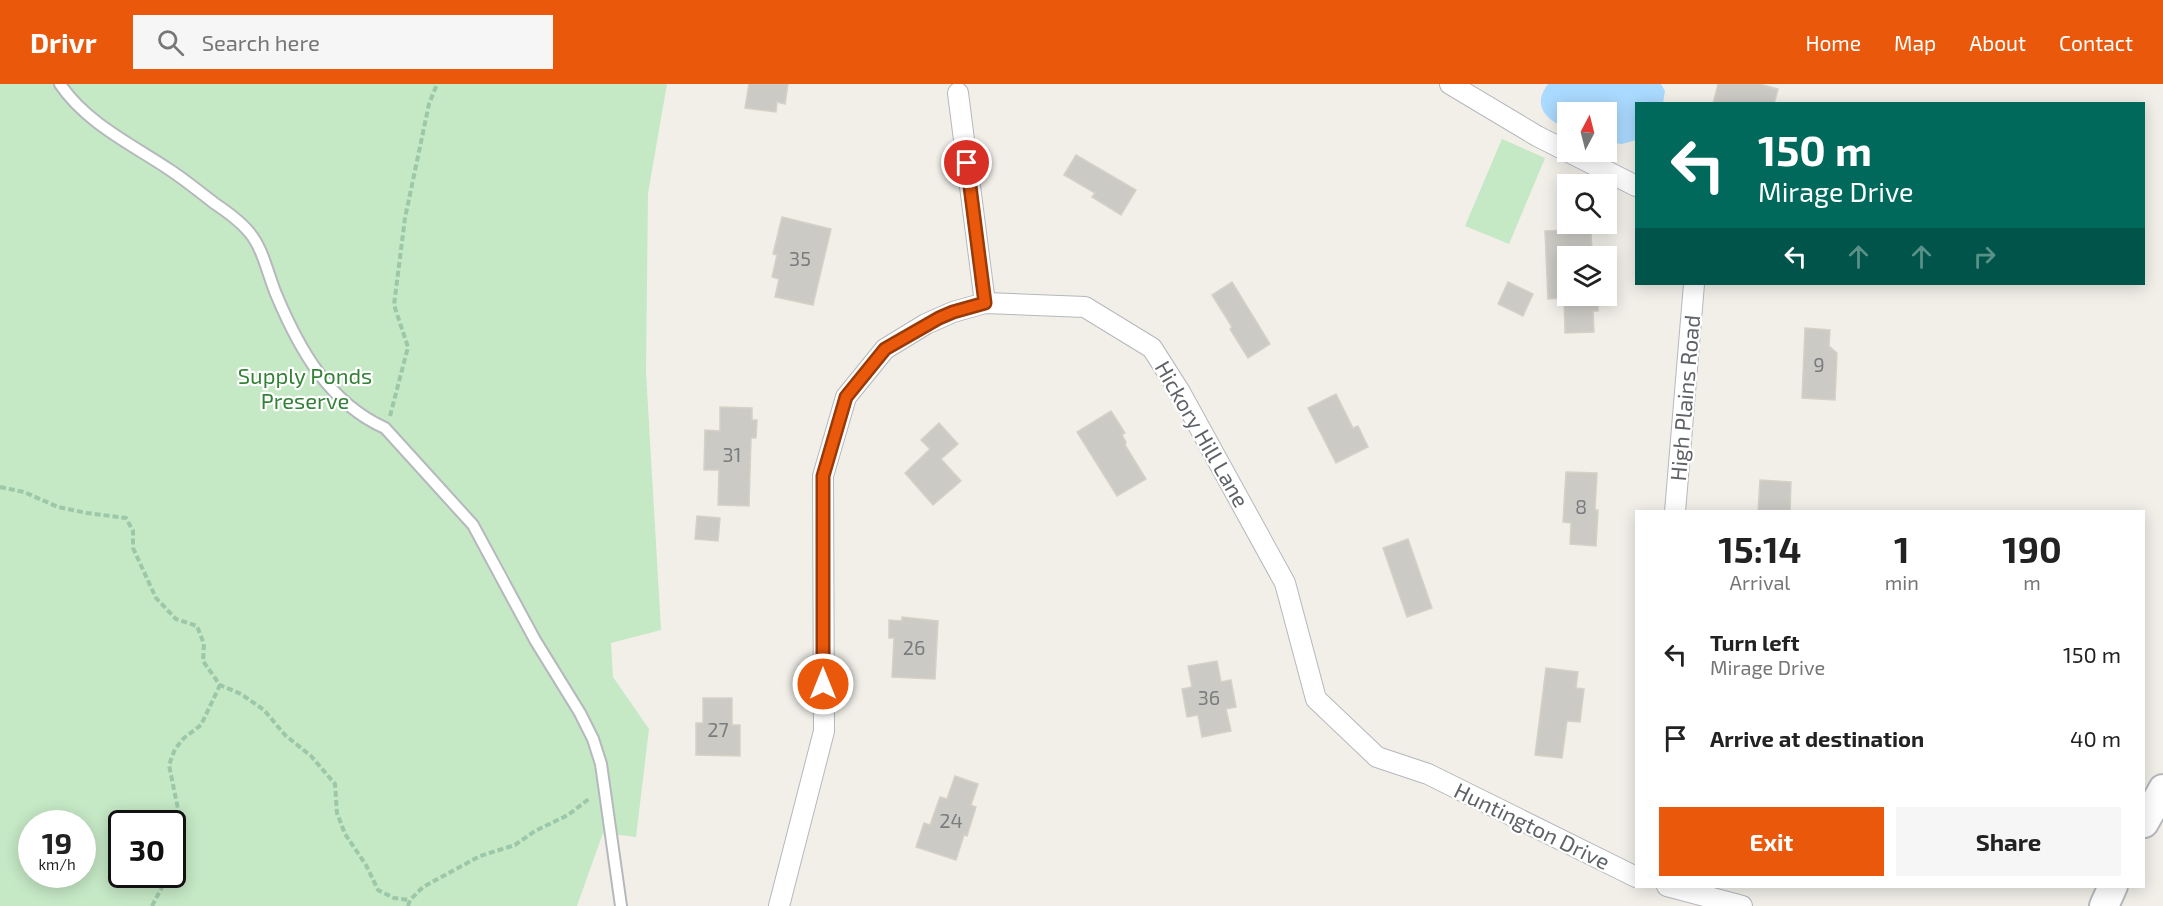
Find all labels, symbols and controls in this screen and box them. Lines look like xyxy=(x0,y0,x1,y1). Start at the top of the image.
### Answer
search box xyxy=(133,15,553,69)
text: Drivr xyxy=(30,25,97,59)
icon: search xyxy=(154,26,187,59)
text: Search here xyxy=(202,29,320,55)
text: Home xyxy=(1805,30,1861,55)
text: Map xyxy=(1894,30,1936,55)
text: About xyxy=(1969,30,2026,55)
text: Contact xyxy=(2059,30,2133,55)
north arrow xyxy=(1557,102,1617,162)
map controls xyxy=(1557,102,1617,306)
text: 150 m xyxy=(1758,124,1872,174)
icon: left xyxy=(1659,126,1737,204)
pin xyxy=(941,137,992,188)
icon: arrive xyxy=(950,146,983,179)
button: search xyxy=(1557,174,1617,234)
text: Mirage Drive xyxy=(1758,175,1914,207)
icon: left xyxy=(1779,240,1812,273)
icon: ahead xyxy=(1842,240,1875,273)
icon: ahead xyxy=(1905,240,1938,273)
icon: right xyxy=(1968,240,2001,273)
house number: 35 xyxy=(789,246,811,270)
button: layers xyxy=(1557,246,1617,306)
street label: High Plains Road xyxy=(1664,314,1704,482)
house number: 9 xyxy=(1813,352,1825,376)
street label: Hickory Hill Lane xyxy=(1150,356,1255,511)
park label: Supply Ponds Preserve xyxy=(238,362,372,413)
house number: 31 xyxy=(722,442,742,466)
house number: 8 xyxy=(1575,494,1587,518)
text: 15:14 xyxy=(1718,527,1801,570)
text: 1 xyxy=(1894,527,1910,570)
text: 190 xyxy=(2002,527,2062,570)
text: Arrival xyxy=(1729,570,1790,594)
text: min xyxy=(1885,570,1919,594)
text: m xyxy=(2023,570,2041,594)
text: Turn left xyxy=(1710,629,1799,655)
house number: 26 xyxy=(903,635,925,659)
icon: left xyxy=(1659,638,1692,671)
text: 150 m xyxy=(2063,641,2121,667)
position arrow xyxy=(791,652,855,716)
text: Mirage Drive xyxy=(1710,655,1825,679)
house number: 36 xyxy=(1198,685,1220,709)
house number: 27 xyxy=(707,717,729,741)
icon: arrive xyxy=(1659,722,1692,755)
text: Arrive at destination xyxy=(1710,725,1924,751)
text: 40 m xyxy=(2070,725,2121,751)
street label: Huntington Drive xyxy=(1450,776,1614,874)
button: Exit xyxy=(1659,807,1884,876)
button: Share xyxy=(1896,807,2121,876)
house number: 24 xyxy=(939,808,963,832)
speed limit sign: 30 xyxy=(108,810,186,888)
text: 19 xyxy=(42,824,72,860)
text: km/h xyxy=(38,855,76,873)

